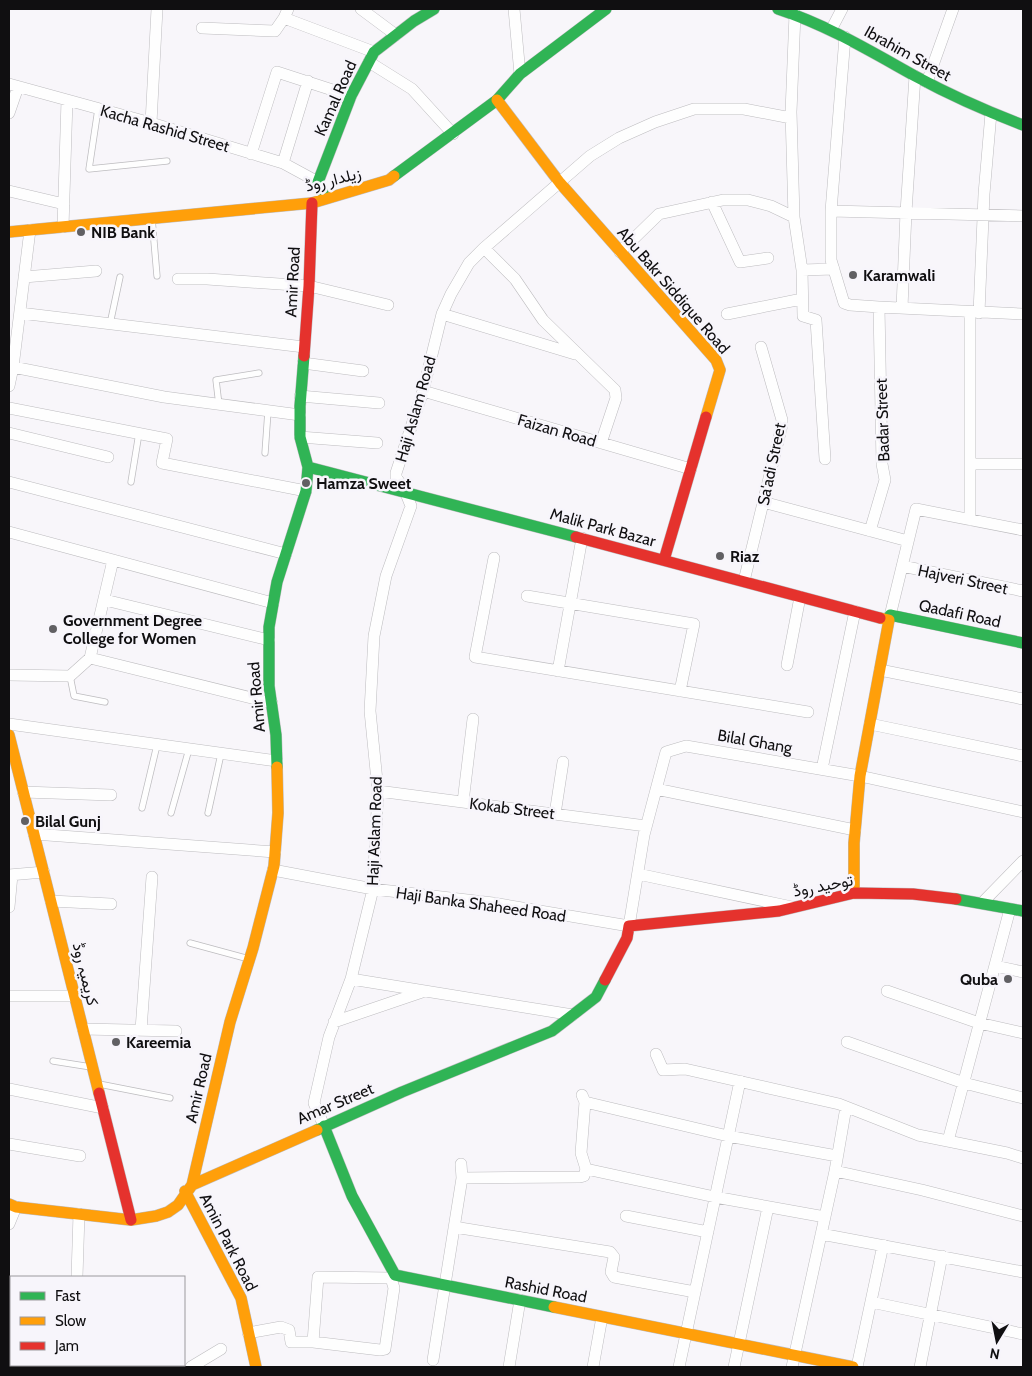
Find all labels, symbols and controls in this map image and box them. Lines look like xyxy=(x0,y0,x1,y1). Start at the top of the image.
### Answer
street label: Ibrahim Street xyxy=(861,22,955,85)
street label: Kamal Road xyxy=(310,58,361,139)
street label: Kacha Rashid Street xyxy=(98,101,232,156)
street label: زیلدار روڈ xyxy=(303,163,363,197)
place label: NIB Bank xyxy=(91,223,155,242)
street label: Abu Bakr Siddique Road xyxy=(614,223,734,357)
marker: NIB Bank xyxy=(75,226,87,238)
street label: Amir Road xyxy=(281,246,304,318)
place label: Karamwali xyxy=(863,266,935,285)
marker: Karamwali xyxy=(847,269,859,281)
street label: Haji Aslam Road xyxy=(391,354,440,464)
street label: Badar Street xyxy=(872,377,893,462)
street label: Faizan Road xyxy=(515,410,598,451)
street label: Sa'adi Street xyxy=(753,421,790,507)
place label: Hamza Sweet xyxy=(316,474,412,493)
marker: Hamza Sweet xyxy=(300,477,312,489)
street label: Malik Park Bazar xyxy=(548,504,659,551)
place label: Riaz xyxy=(730,547,760,566)
marker: Riaz xyxy=(714,550,726,562)
street label: Hajveri Street xyxy=(916,561,1010,598)
street label: Qadafi Road xyxy=(917,596,1003,631)
place label: Government Degree College for Women xyxy=(63,611,202,648)
marker: Government Degree College for Women xyxy=(47,623,59,635)
street label: Amir Road xyxy=(244,661,269,733)
street label: Bilal Ghang xyxy=(716,726,795,758)
street label: Haji Aslam Road xyxy=(363,776,386,886)
street label: Kokab Street xyxy=(468,794,556,823)
place label: Bilal Gunj xyxy=(35,812,101,831)
marker: Bilal Gunj xyxy=(19,815,31,827)
street label: توحید روڈ xyxy=(792,870,855,902)
street label: Haji Banka Shaheed Road xyxy=(395,883,567,926)
street label: کریمیہ روڈ xyxy=(68,941,103,1008)
place label: Quba xyxy=(960,970,998,989)
marker: Quba xyxy=(1002,973,1014,985)
place label: Kareemia xyxy=(126,1033,191,1052)
marker: Kareemia xyxy=(110,1036,122,1048)
street label: Amir Road xyxy=(181,1052,216,1125)
street label: Amar Street xyxy=(294,1079,377,1128)
street label: Amin Park Road xyxy=(196,1190,261,1294)
street label: Rashid Road xyxy=(503,1272,589,1307)
legend xyxy=(10,1276,185,1366)
text: Fast xyxy=(55,1287,80,1305)
text: Slow xyxy=(55,1312,86,1330)
north arrow xyxy=(972,1316,1022,1366)
text: Jam xyxy=(54,1337,79,1355)
text: N xyxy=(988,1344,1001,1364)

